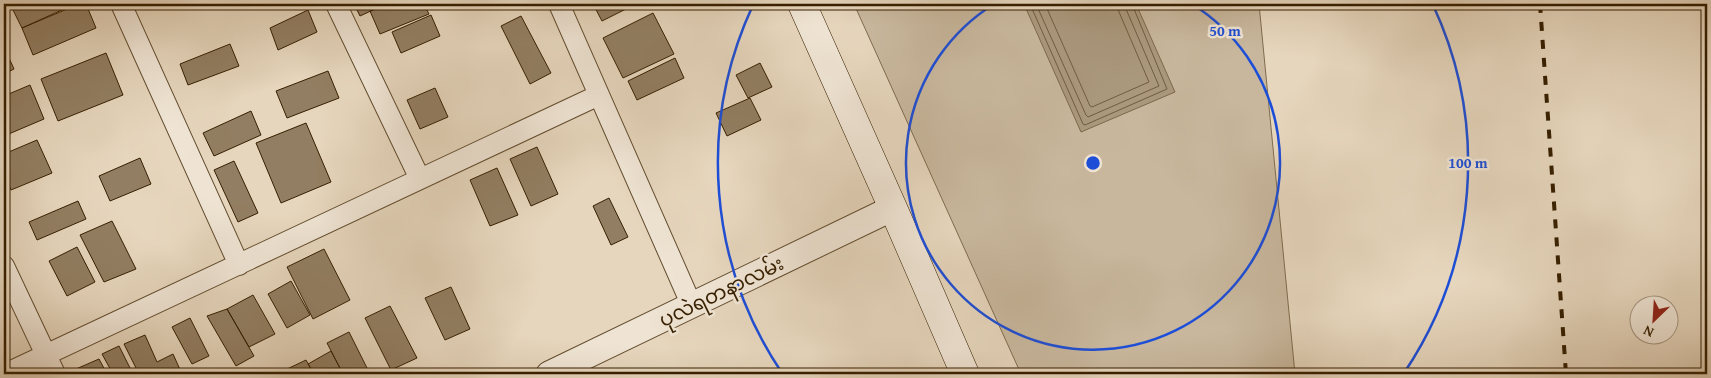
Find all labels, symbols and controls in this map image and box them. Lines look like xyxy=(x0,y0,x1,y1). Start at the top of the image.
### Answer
text: 50 m xyxy=(1209,20,1241,41)
text: 100 m xyxy=(1448,152,1488,173)
centre of rings xyxy=(1084,154,1102,172)
street label: ပုလဲရတနာလမ်း xyxy=(654,248,790,336)
north arrow xyxy=(1628,296,1678,346)
text: N xyxy=(1639,320,1657,343)

